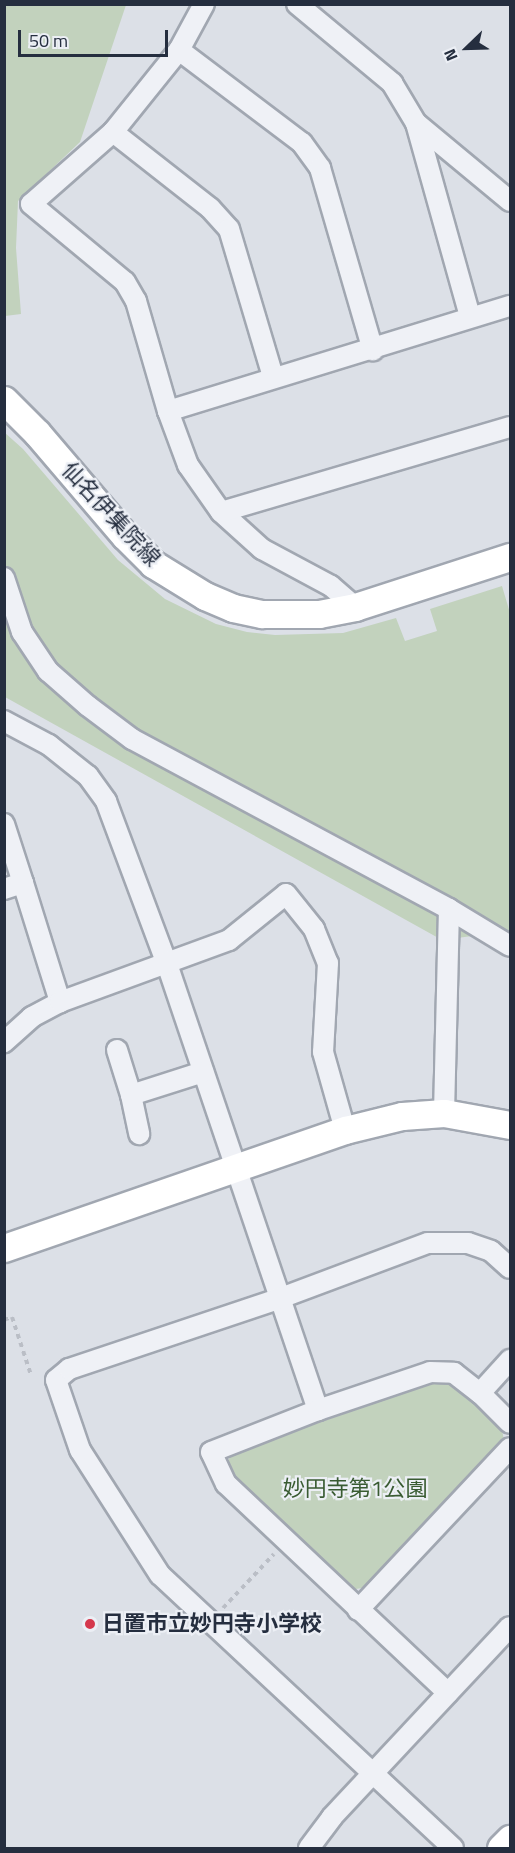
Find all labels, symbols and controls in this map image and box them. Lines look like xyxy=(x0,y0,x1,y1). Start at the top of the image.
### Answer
scale bar xyxy=(21,18,171,56)
north arrow xyxy=(437,18,497,78)
text: 50 m xyxy=(29,27,68,54)
text: N xyxy=(437,45,464,65)
street label: 仙名伊集院線 xyxy=(56,457,166,571)
park label: 妙円寺第1公園 xyxy=(283,1476,427,1502)
place label: 日置市立妙円寺小学校 xyxy=(102,1611,322,1637)
marker: 日置市立妙円寺小学校 xyxy=(83,1617,97,1631)

